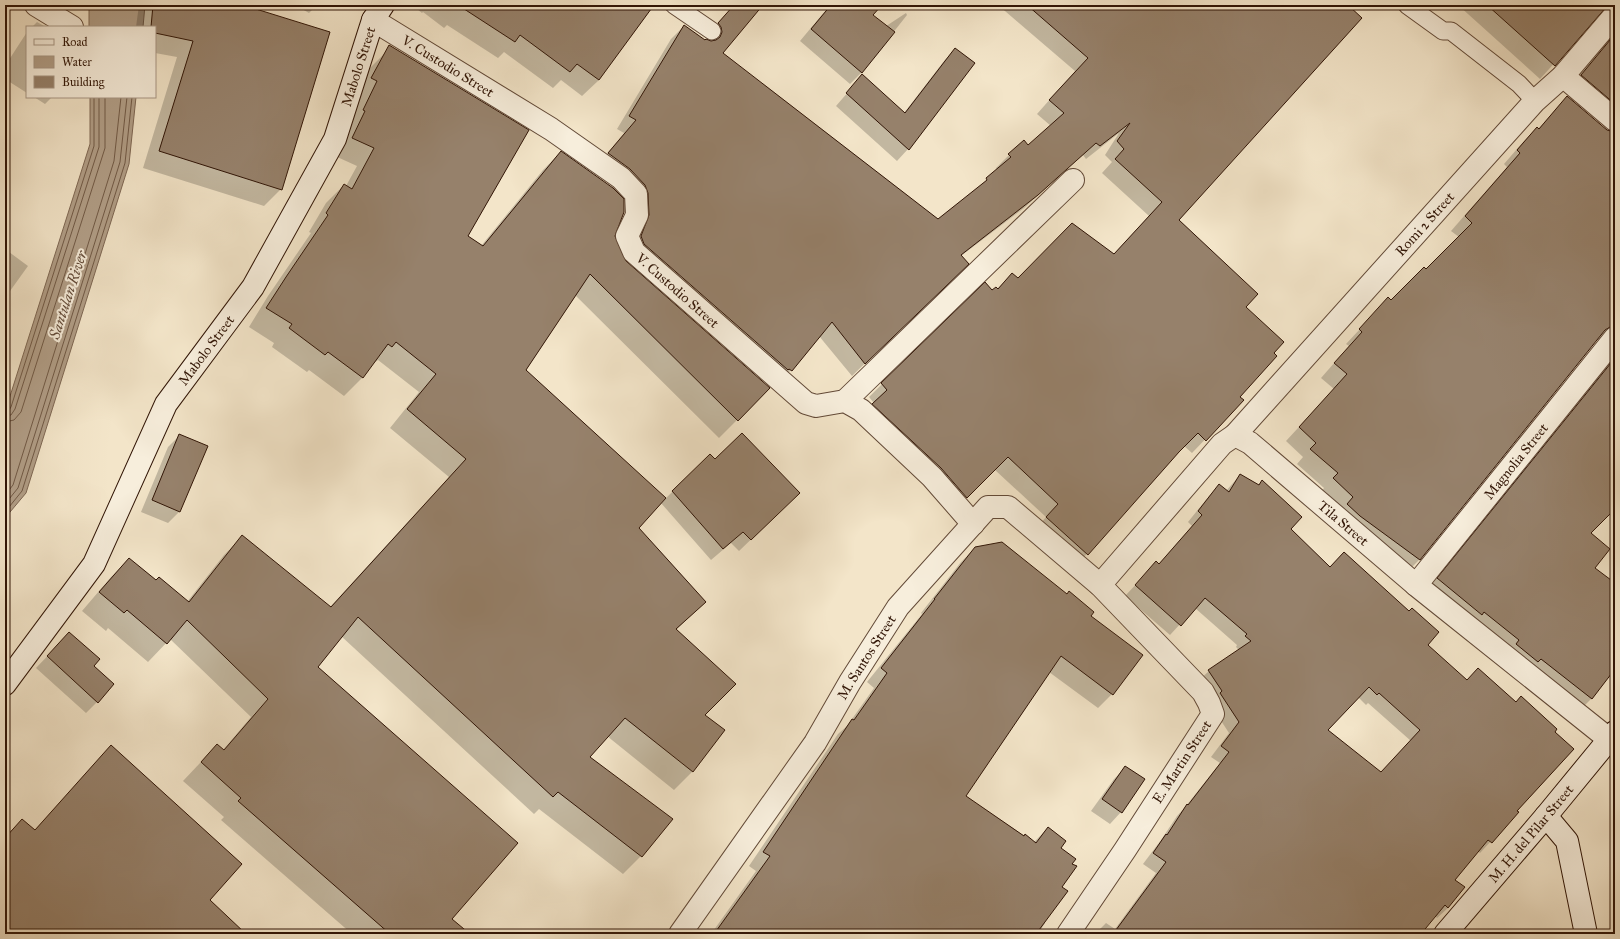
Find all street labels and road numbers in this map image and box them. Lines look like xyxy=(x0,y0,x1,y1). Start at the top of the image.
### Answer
street label: Mabolo Street xyxy=(337,24,379,109)
street label: V. Custodio Street xyxy=(398,31,497,101)
street label: Romi 2 Street xyxy=(1391,188,1458,259)
street label: V. Custodio Street xyxy=(632,249,723,331)
street label: Mabolo Street xyxy=(174,312,238,389)
street label: Magnolia Street xyxy=(1480,420,1552,503)
street label: Tila Street xyxy=(1315,497,1372,549)
street label: M. Santos Street xyxy=(833,611,899,702)
street label: E. Martin Street xyxy=(1149,717,1215,807)
street label: M. H. del Pilar Street xyxy=(1484,781,1577,886)

